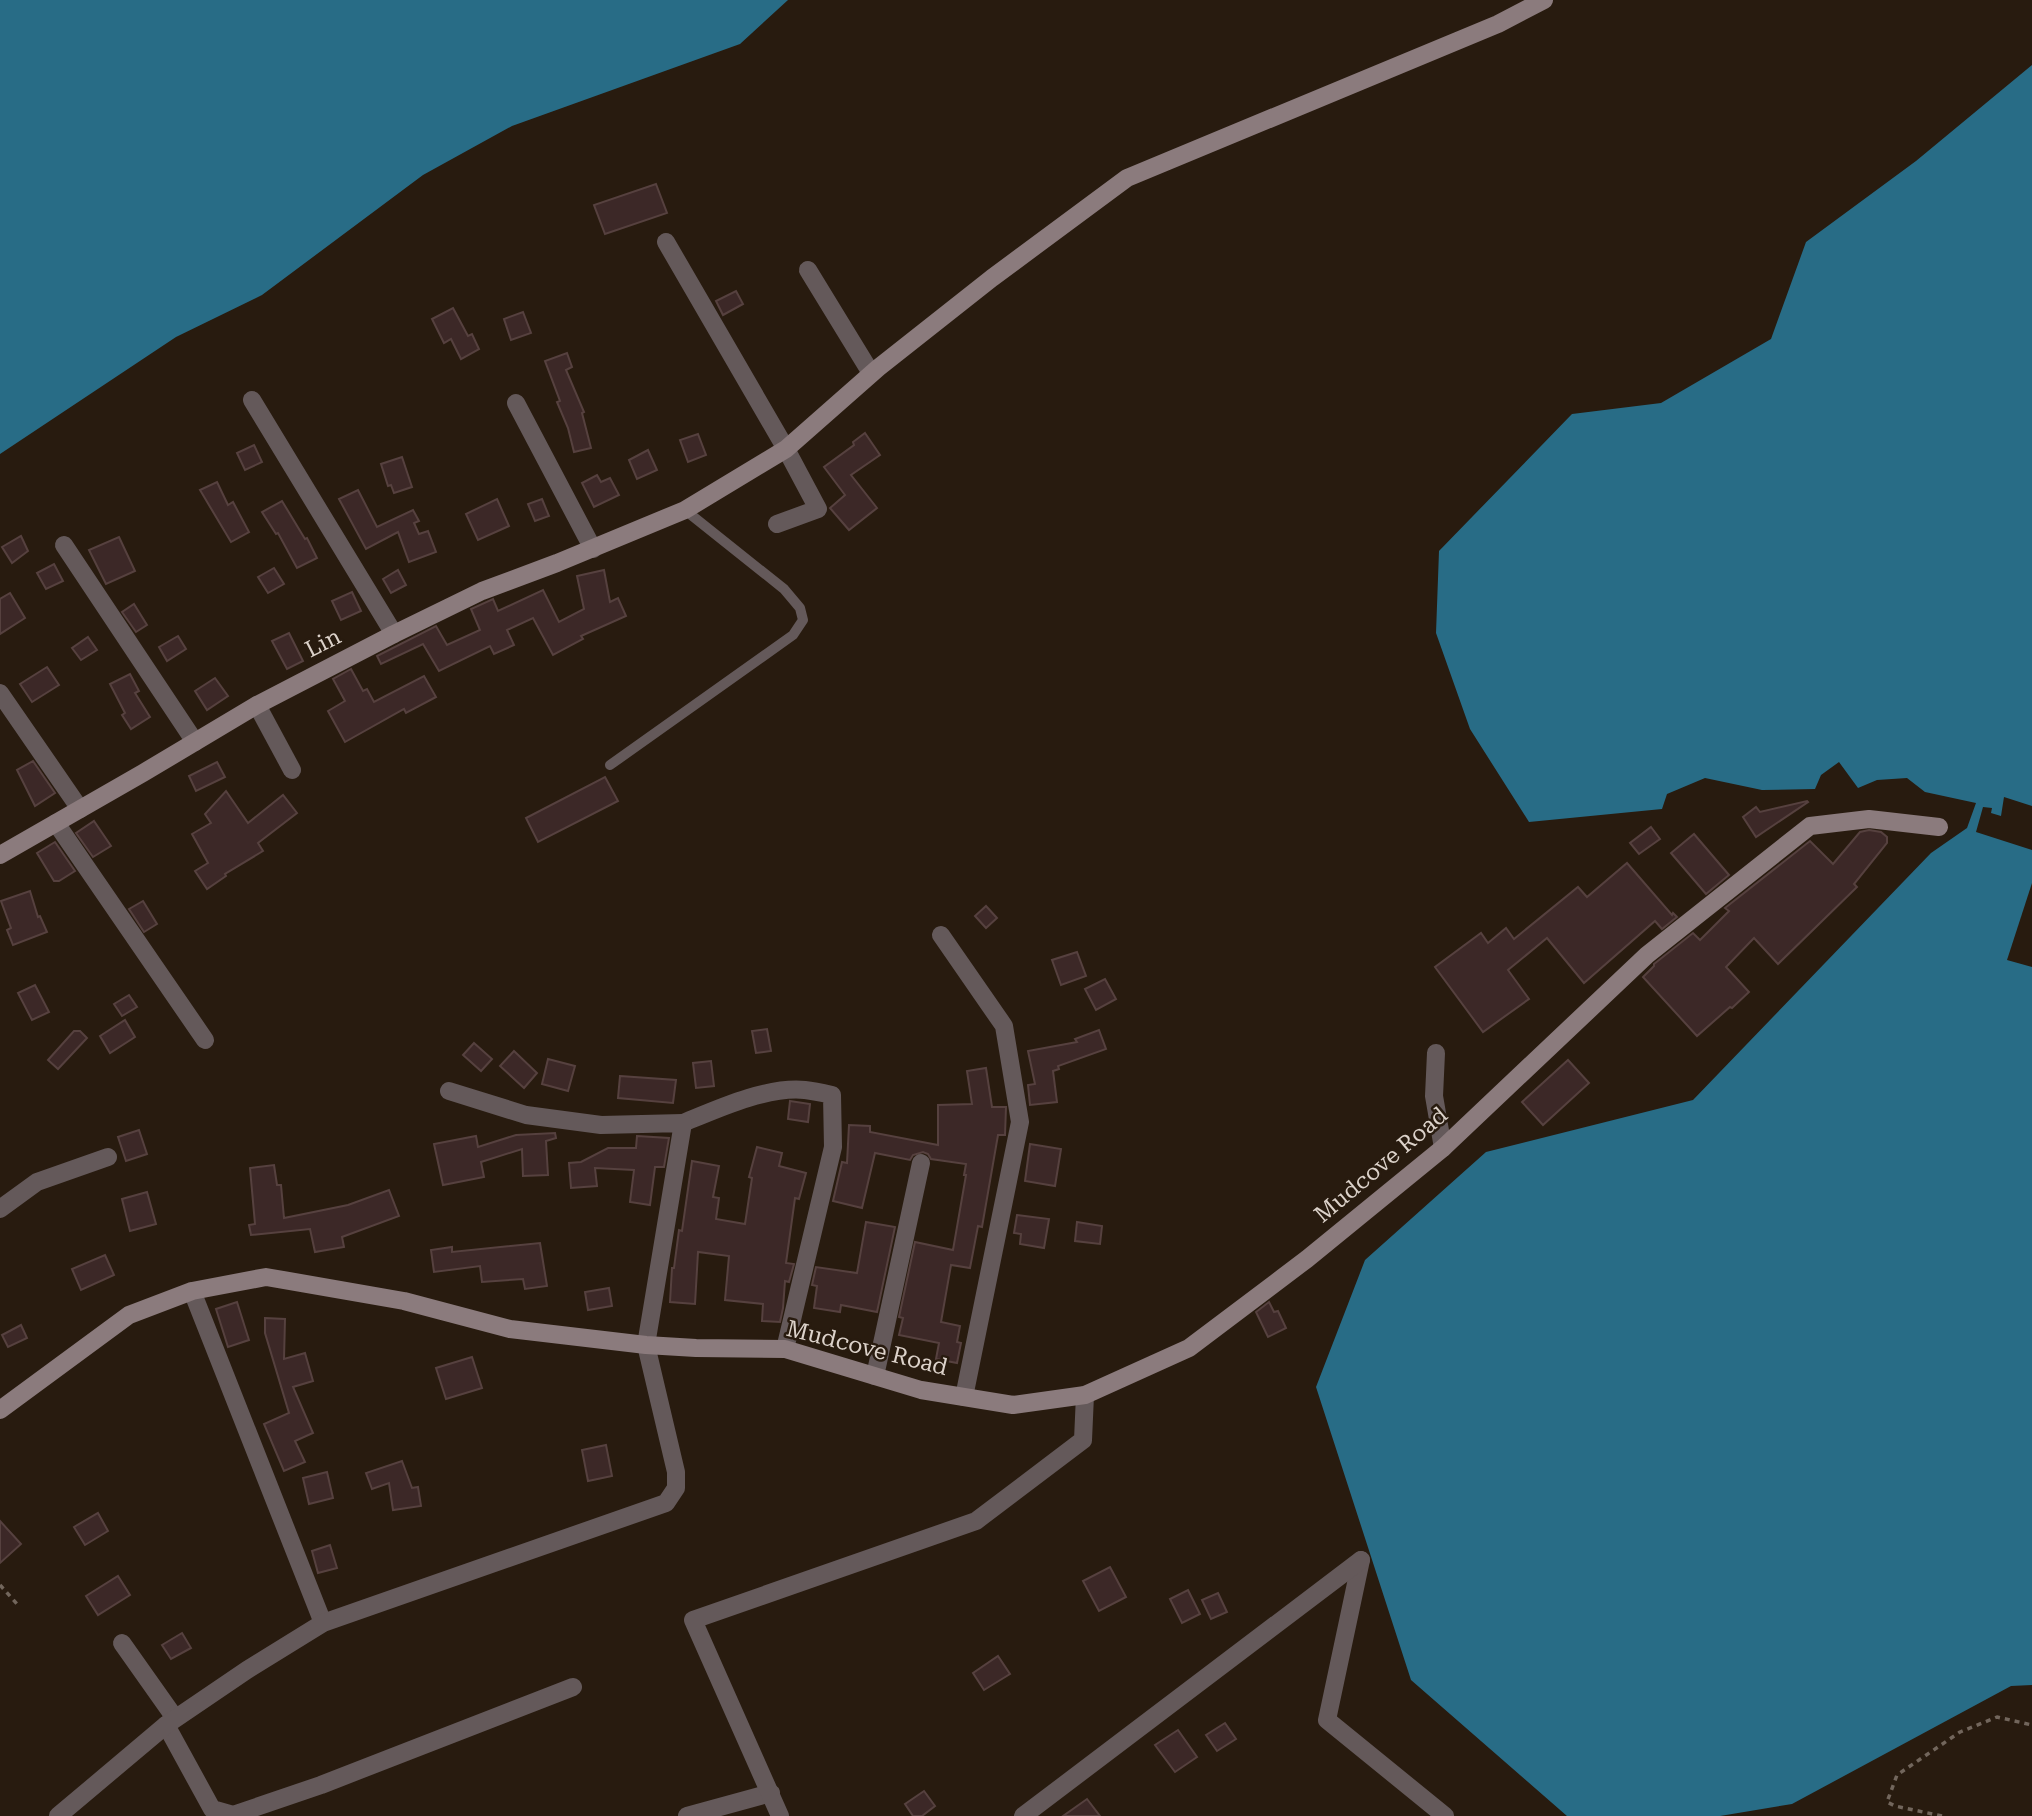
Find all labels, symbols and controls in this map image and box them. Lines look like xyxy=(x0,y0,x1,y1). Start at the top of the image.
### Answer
street label: Lin xyxy=(301,623,345,663)
street label: Mudcove Road xyxy=(1309,1101,1453,1228)
street label: Mudcove Road xyxy=(784,1315,951,1381)

